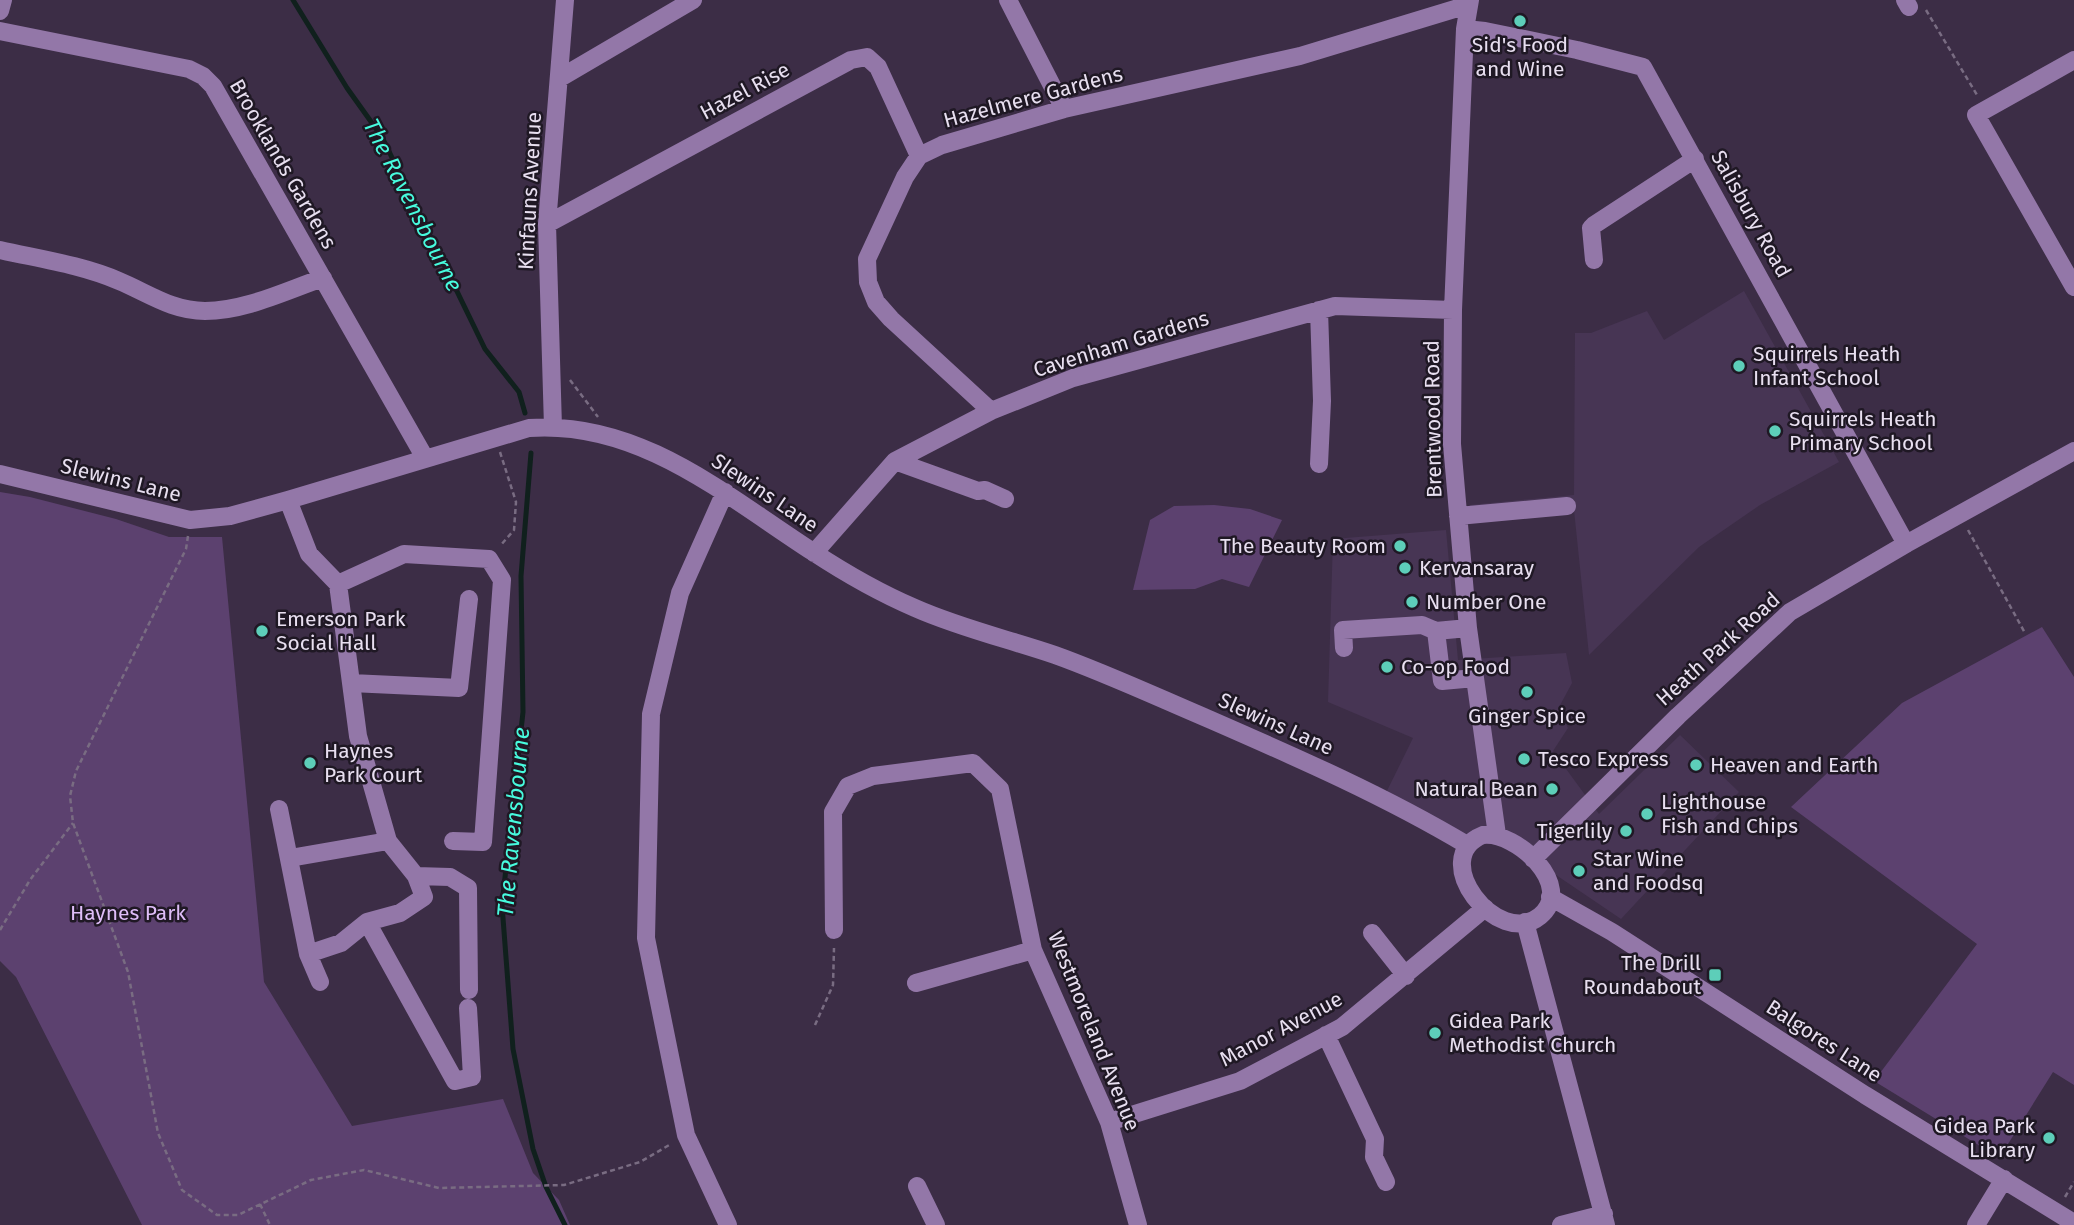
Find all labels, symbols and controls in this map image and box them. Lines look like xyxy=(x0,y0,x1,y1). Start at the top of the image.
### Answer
marker: Sid's Food and Wine xyxy=(1512,13,1528,29)
place label: Sid's Food and Wine xyxy=(1472,32,1568,82)
street label: Hazel Rise xyxy=(696,57,794,125)
street label: Hazelmere Gardens xyxy=(941,61,1126,133)
street label: Brooklands Gardens xyxy=(224,75,342,254)
street label: Kinfauns Avenue xyxy=(513,111,547,271)
water label: The Ravensbourne xyxy=(357,114,469,296)
street label: Salisbury Road xyxy=(1705,146,1797,282)
street label: Cavenham Gardens xyxy=(1030,305,1212,383)
street label: Brentwood Road xyxy=(1419,340,1447,498)
place label: Squirrels Heath Infant School xyxy=(1753,341,1901,391)
marker: Squirrels Heath Infant School xyxy=(1731,358,1747,374)
place label: Squirrels Heath Primary School xyxy=(1789,406,1937,456)
marker: Squirrels Heath Primary School xyxy=(1767,423,1783,439)
street label: Slewins Lane xyxy=(707,448,823,538)
street label: Slewins Lane xyxy=(58,453,184,507)
place label: The Beauty Room xyxy=(1220,533,1386,559)
marker: The Beauty Room xyxy=(1392,538,1408,554)
place label: Kervansaray xyxy=(1419,555,1535,581)
marker: Kervansaray xyxy=(1397,560,1413,576)
street label: Heath Park Road xyxy=(1651,587,1785,711)
place label: Number One xyxy=(1426,589,1546,615)
marker: Number One xyxy=(1404,594,1420,610)
place label: Emerson Park Social Hall xyxy=(276,606,406,656)
marker: Emerson Park Social Hall xyxy=(254,623,270,639)
place label: Co-op Food xyxy=(1401,654,1510,680)
marker: Co-op Food xyxy=(1379,659,1395,675)
marker: Ginger Spice xyxy=(1519,684,1535,700)
street label: Slewins Lane xyxy=(1215,687,1337,761)
place label: Ginger Spice xyxy=(1468,703,1586,729)
water label: The Ravensbourne xyxy=(491,726,535,918)
place label: Haynes Park Court xyxy=(324,738,423,788)
place label: Tesco Express xyxy=(1538,746,1669,772)
marker: Tesco Express xyxy=(1516,751,1532,767)
place label: Heaven and Earth xyxy=(1710,752,1878,778)
marker: Haynes Park Court xyxy=(302,755,318,771)
marker: Heaven and Earth xyxy=(1688,757,1704,773)
place label: Natural Bean xyxy=(1414,776,1538,802)
marker: Natural Bean xyxy=(1544,781,1560,797)
place label: Lighthouse Fish and Chips xyxy=(1661,789,1798,839)
marker: Lighthouse Fish and Chips xyxy=(1639,806,1655,822)
place label: Tigerlily xyxy=(1537,818,1613,844)
marker: Tigerlily xyxy=(1618,823,1634,839)
place label: Star Wine and Foodsq xyxy=(1593,846,1704,896)
marker: Star Wine and Foodsq xyxy=(1571,863,1587,879)
park label: Haynes Park xyxy=(70,900,186,926)
street label: Westmoreland Avenue xyxy=(1042,927,1146,1135)
place label: The Drill Roundabout xyxy=(1583,950,1701,1000)
marker: The Drill Roundabout xyxy=(1707,967,1723,983)
street label: Manor Avenue xyxy=(1215,986,1347,1072)
street label: Balgores Lane xyxy=(1761,994,1887,1088)
place label: Gidea Park Methodist Church xyxy=(1449,1008,1616,1058)
marker: Gidea Park Methodist Church xyxy=(1427,1025,1443,1041)
place label: Gidea Park Library xyxy=(1934,1113,2036,1163)
marker: Gidea Park Library xyxy=(2041,1130,2057,1146)

